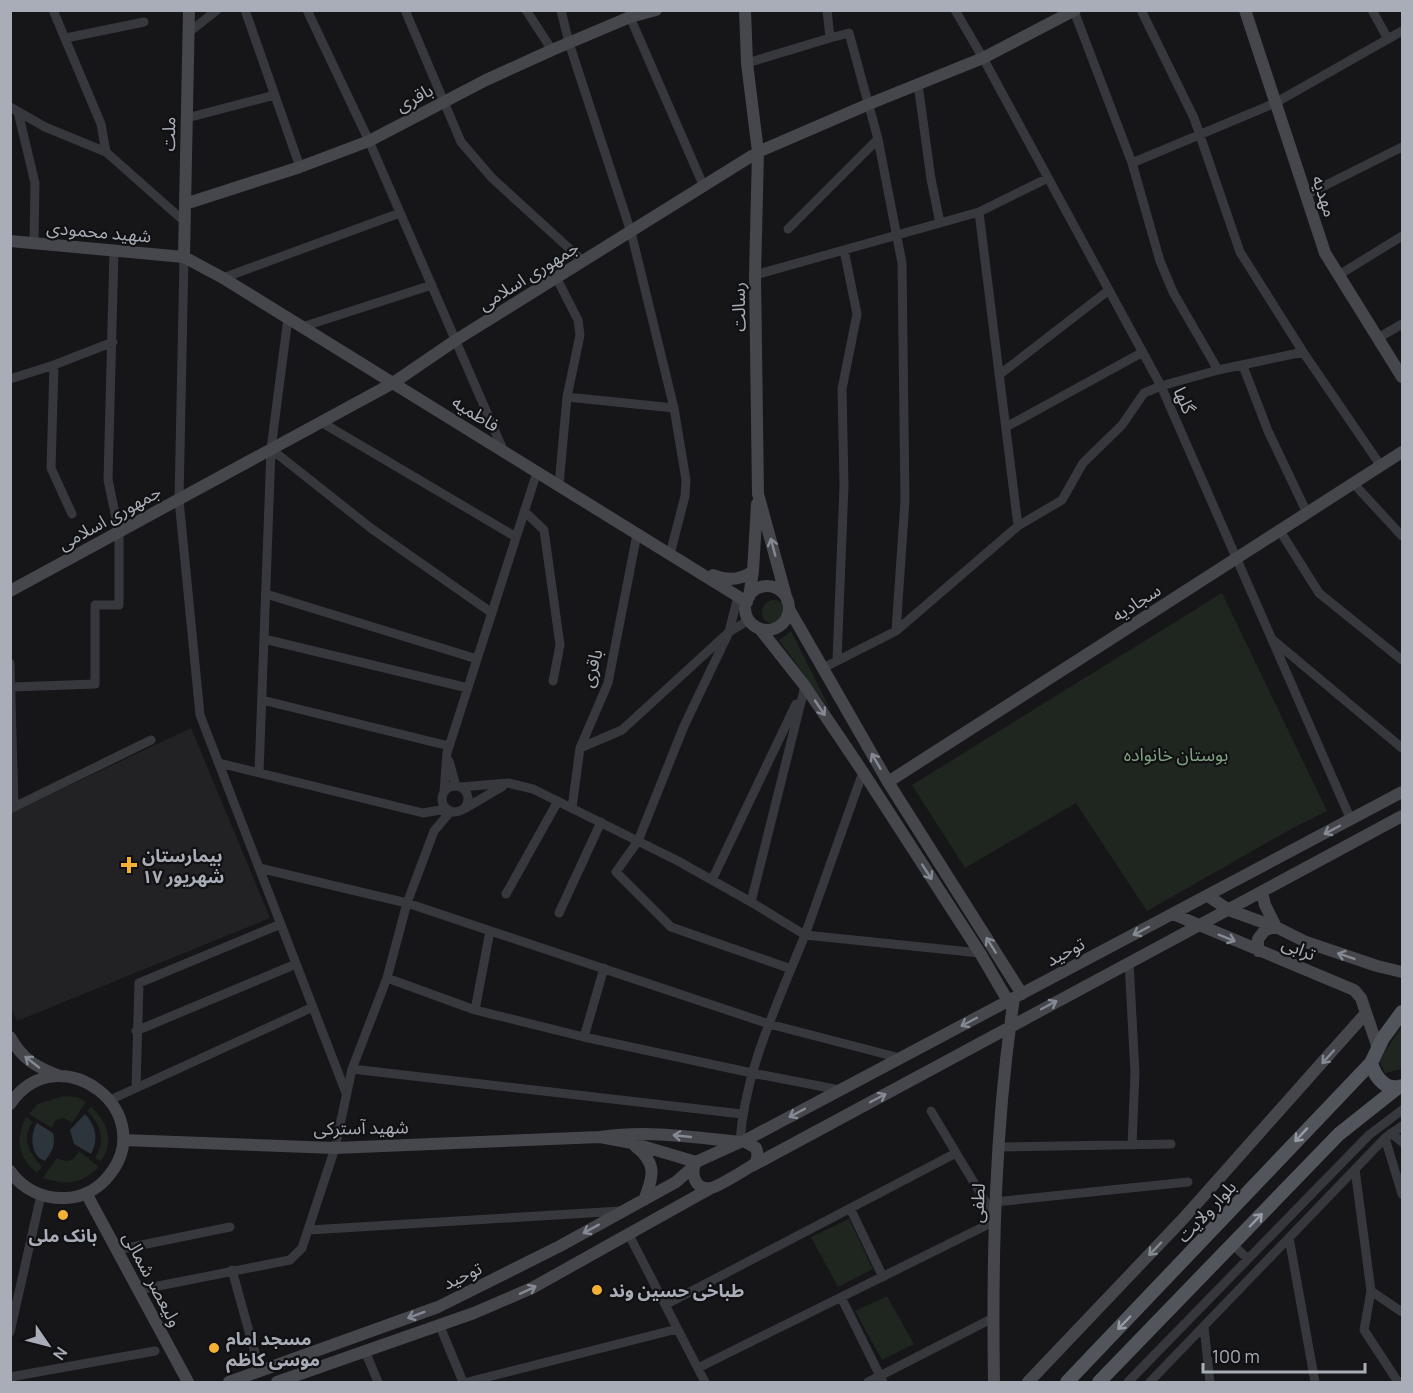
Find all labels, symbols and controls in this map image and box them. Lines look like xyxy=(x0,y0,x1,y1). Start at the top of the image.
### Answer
street label: باقری xyxy=(391,77,437,117)
street label: ملت xyxy=(156,117,180,151)
street label: مهدیه xyxy=(1307,172,1343,220)
street label: شهید محمودی xyxy=(46,214,152,248)
street label: جمهوری اسلامی xyxy=(473,235,583,315)
street label: رسالت xyxy=(726,282,750,332)
street label: گلها xyxy=(1169,383,1202,418)
street label: فاطمیه xyxy=(448,389,504,437)
street label: جمهوری اسلامی xyxy=(53,479,165,555)
one-way arrow xyxy=(767,538,778,557)
street label: سجادیه xyxy=(1107,577,1165,627)
street label: باقری xyxy=(574,646,608,690)
one-way arrow xyxy=(814,700,827,717)
park label: بوستان خانواده xyxy=(1124,742,1228,766)
one-way arrow xyxy=(870,753,882,770)
one-way arrow xyxy=(1324,825,1342,836)
place label: بیمارستان ۱۷ شهریور xyxy=(142,843,224,888)
marker: بیمارستان ۱۷ شهریور xyxy=(120,856,138,874)
one-way arrow xyxy=(921,863,934,880)
one-way arrow xyxy=(1133,926,1151,937)
street label: ترابی xyxy=(1279,930,1319,966)
street label: توحید xyxy=(1041,931,1089,971)
one-way arrow xyxy=(1217,933,1235,944)
one-way arrow xyxy=(984,936,997,953)
one-way arrow xyxy=(1337,950,1356,961)
one-way arrow xyxy=(1040,999,1057,1011)
one-way arrow xyxy=(961,1016,978,1028)
one-way arrow xyxy=(1321,1049,1335,1064)
one-way arrow xyxy=(24,1055,40,1068)
one-way arrow xyxy=(868,1092,886,1103)
one-way arrow xyxy=(788,1108,806,1119)
street label: شهید آسترکی xyxy=(313,1114,409,1140)
one-way arrow xyxy=(1294,1128,1308,1143)
one-way arrow xyxy=(672,1130,692,1141)
street label: بلوار ولایت xyxy=(1171,1175,1241,1247)
street label: لطفی xyxy=(964,1183,990,1223)
marker: بانک ملی xyxy=(56,1208,70,1222)
one-way arrow xyxy=(1249,1212,1264,1227)
place label: بانک ملی xyxy=(29,1223,97,1247)
one-way arrow xyxy=(583,1223,600,1235)
street label: ولیعصر شمالی xyxy=(118,1227,188,1331)
one-way arrow xyxy=(1148,1241,1162,1256)
street label: توحید xyxy=(438,1256,486,1294)
place label: طباخی حسین وند xyxy=(609,1278,744,1302)
one-way arrow xyxy=(519,1283,537,1295)
marker: طباخی حسین وند xyxy=(590,1283,604,1297)
one-way arrow xyxy=(407,1310,426,1321)
north arrow xyxy=(18,1315,78,1375)
one-way arrow xyxy=(1117,1316,1131,1331)
place label: مسجد امام موسی کاظم xyxy=(226,1326,320,1373)
scale bar xyxy=(1203,1336,1365,1374)
marker: مسجد امام موسی کاظم xyxy=(207,1341,221,1355)
text: N xyxy=(48,1343,73,1365)
text: 100 m xyxy=(1212,1344,1260,1368)

